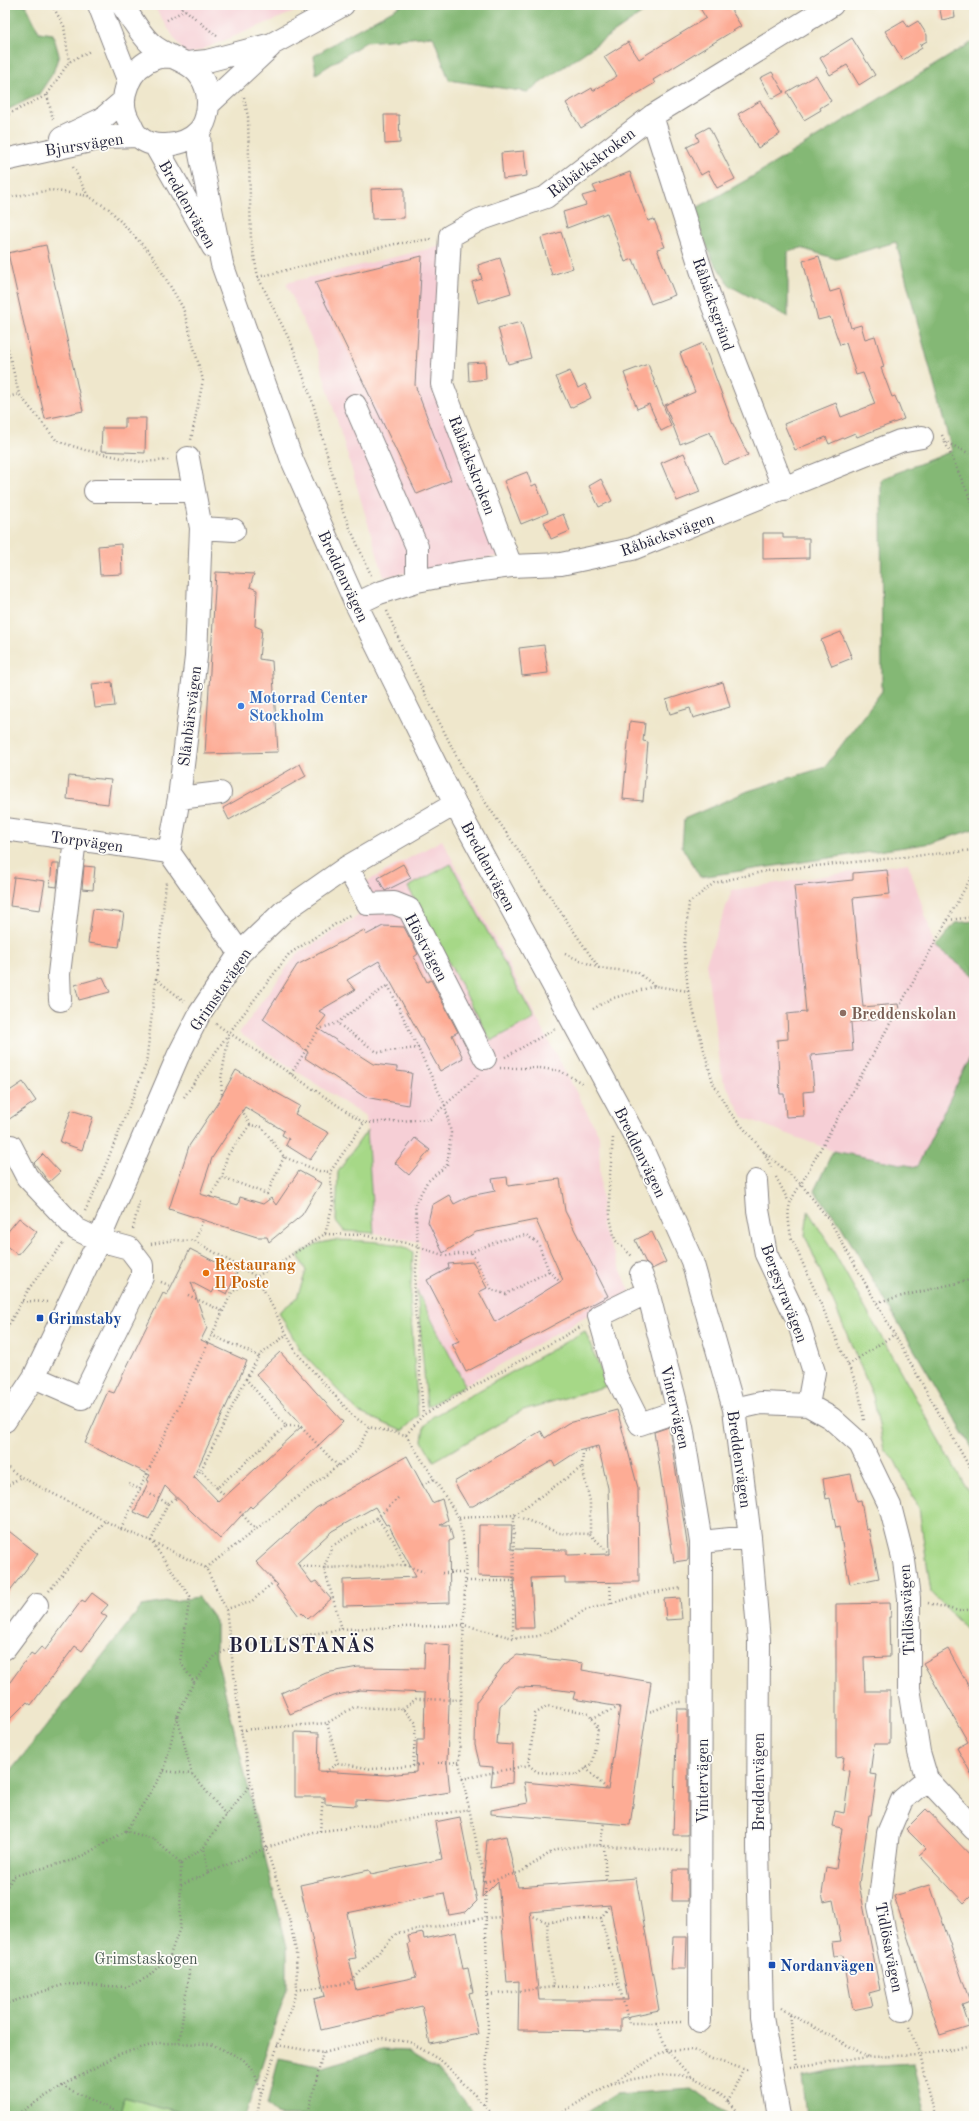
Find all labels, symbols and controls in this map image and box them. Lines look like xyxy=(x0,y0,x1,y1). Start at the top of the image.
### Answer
street label: Råbäckskroken xyxy=(546,125,639,202)
street label: Bjursvägen xyxy=(44,132,125,160)
street label: Breddenvägen xyxy=(155,158,218,252)
street label: Råbäcksgränd xyxy=(689,256,736,353)
street label: Råbäckskroken xyxy=(445,414,498,518)
street label: Råbäcksvägen xyxy=(619,511,717,560)
street label: Breddenvägen xyxy=(314,529,370,625)
street label: Slånbärsvägen xyxy=(177,665,205,768)
place label: Motorrad Center Stockholm xyxy=(249,691,368,725)
marker: Motorrad Center Stockholm xyxy=(236,701,246,711)
street label: Breddenvägen xyxy=(457,820,518,915)
street label: Torpvägen xyxy=(49,830,125,856)
street label: Höstvägen xyxy=(401,911,450,985)
street label: Grimstavägen xyxy=(188,946,255,1034)
place label: Breddenskolan xyxy=(851,1007,956,1023)
marker: Breddenskolan xyxy=(838,1008,848,1018)
street label: Breddenvägen xyxy=(610,1105,668,1201)
street label: Bergsyravägen xyxy=(757,1242,809,1345)
place label: Restaurang Il Poste xyxy=(214,1258,296,1292)
marker: Restaurang Il Poste xyxy=(201,1268,211,1278)
place label: Grimstaby xyxy=(48,1312,122,1328)
marker: Grimstaby xyxy=(35,1313,45,1323)
street label: Vintervägen xyxy=(657,1364,692,1451)
street label: Breddenvägen xyxy=(723,1409,753,1510)
street label: Tidlösavägen xyxy=(898,1563,918,1656)
district label: BOLLSTANÄS xyxy=(229,1633,376,1657)
street label: Breddenvägen xyxy=(752,1732,768,1831)
street label: Vintervägen xyxy=(696,1738,712,1824)
street label: Tidlösavägen xyxy=(871,1901,905,1994)
park label: Grimstaskogen xyxy=(94,1952,198,1968)
place label: Nordanvägen xyxy=(780,1959,874,1975)
marker: Nordanvägen xyxy=(767,1960,777,1970)

